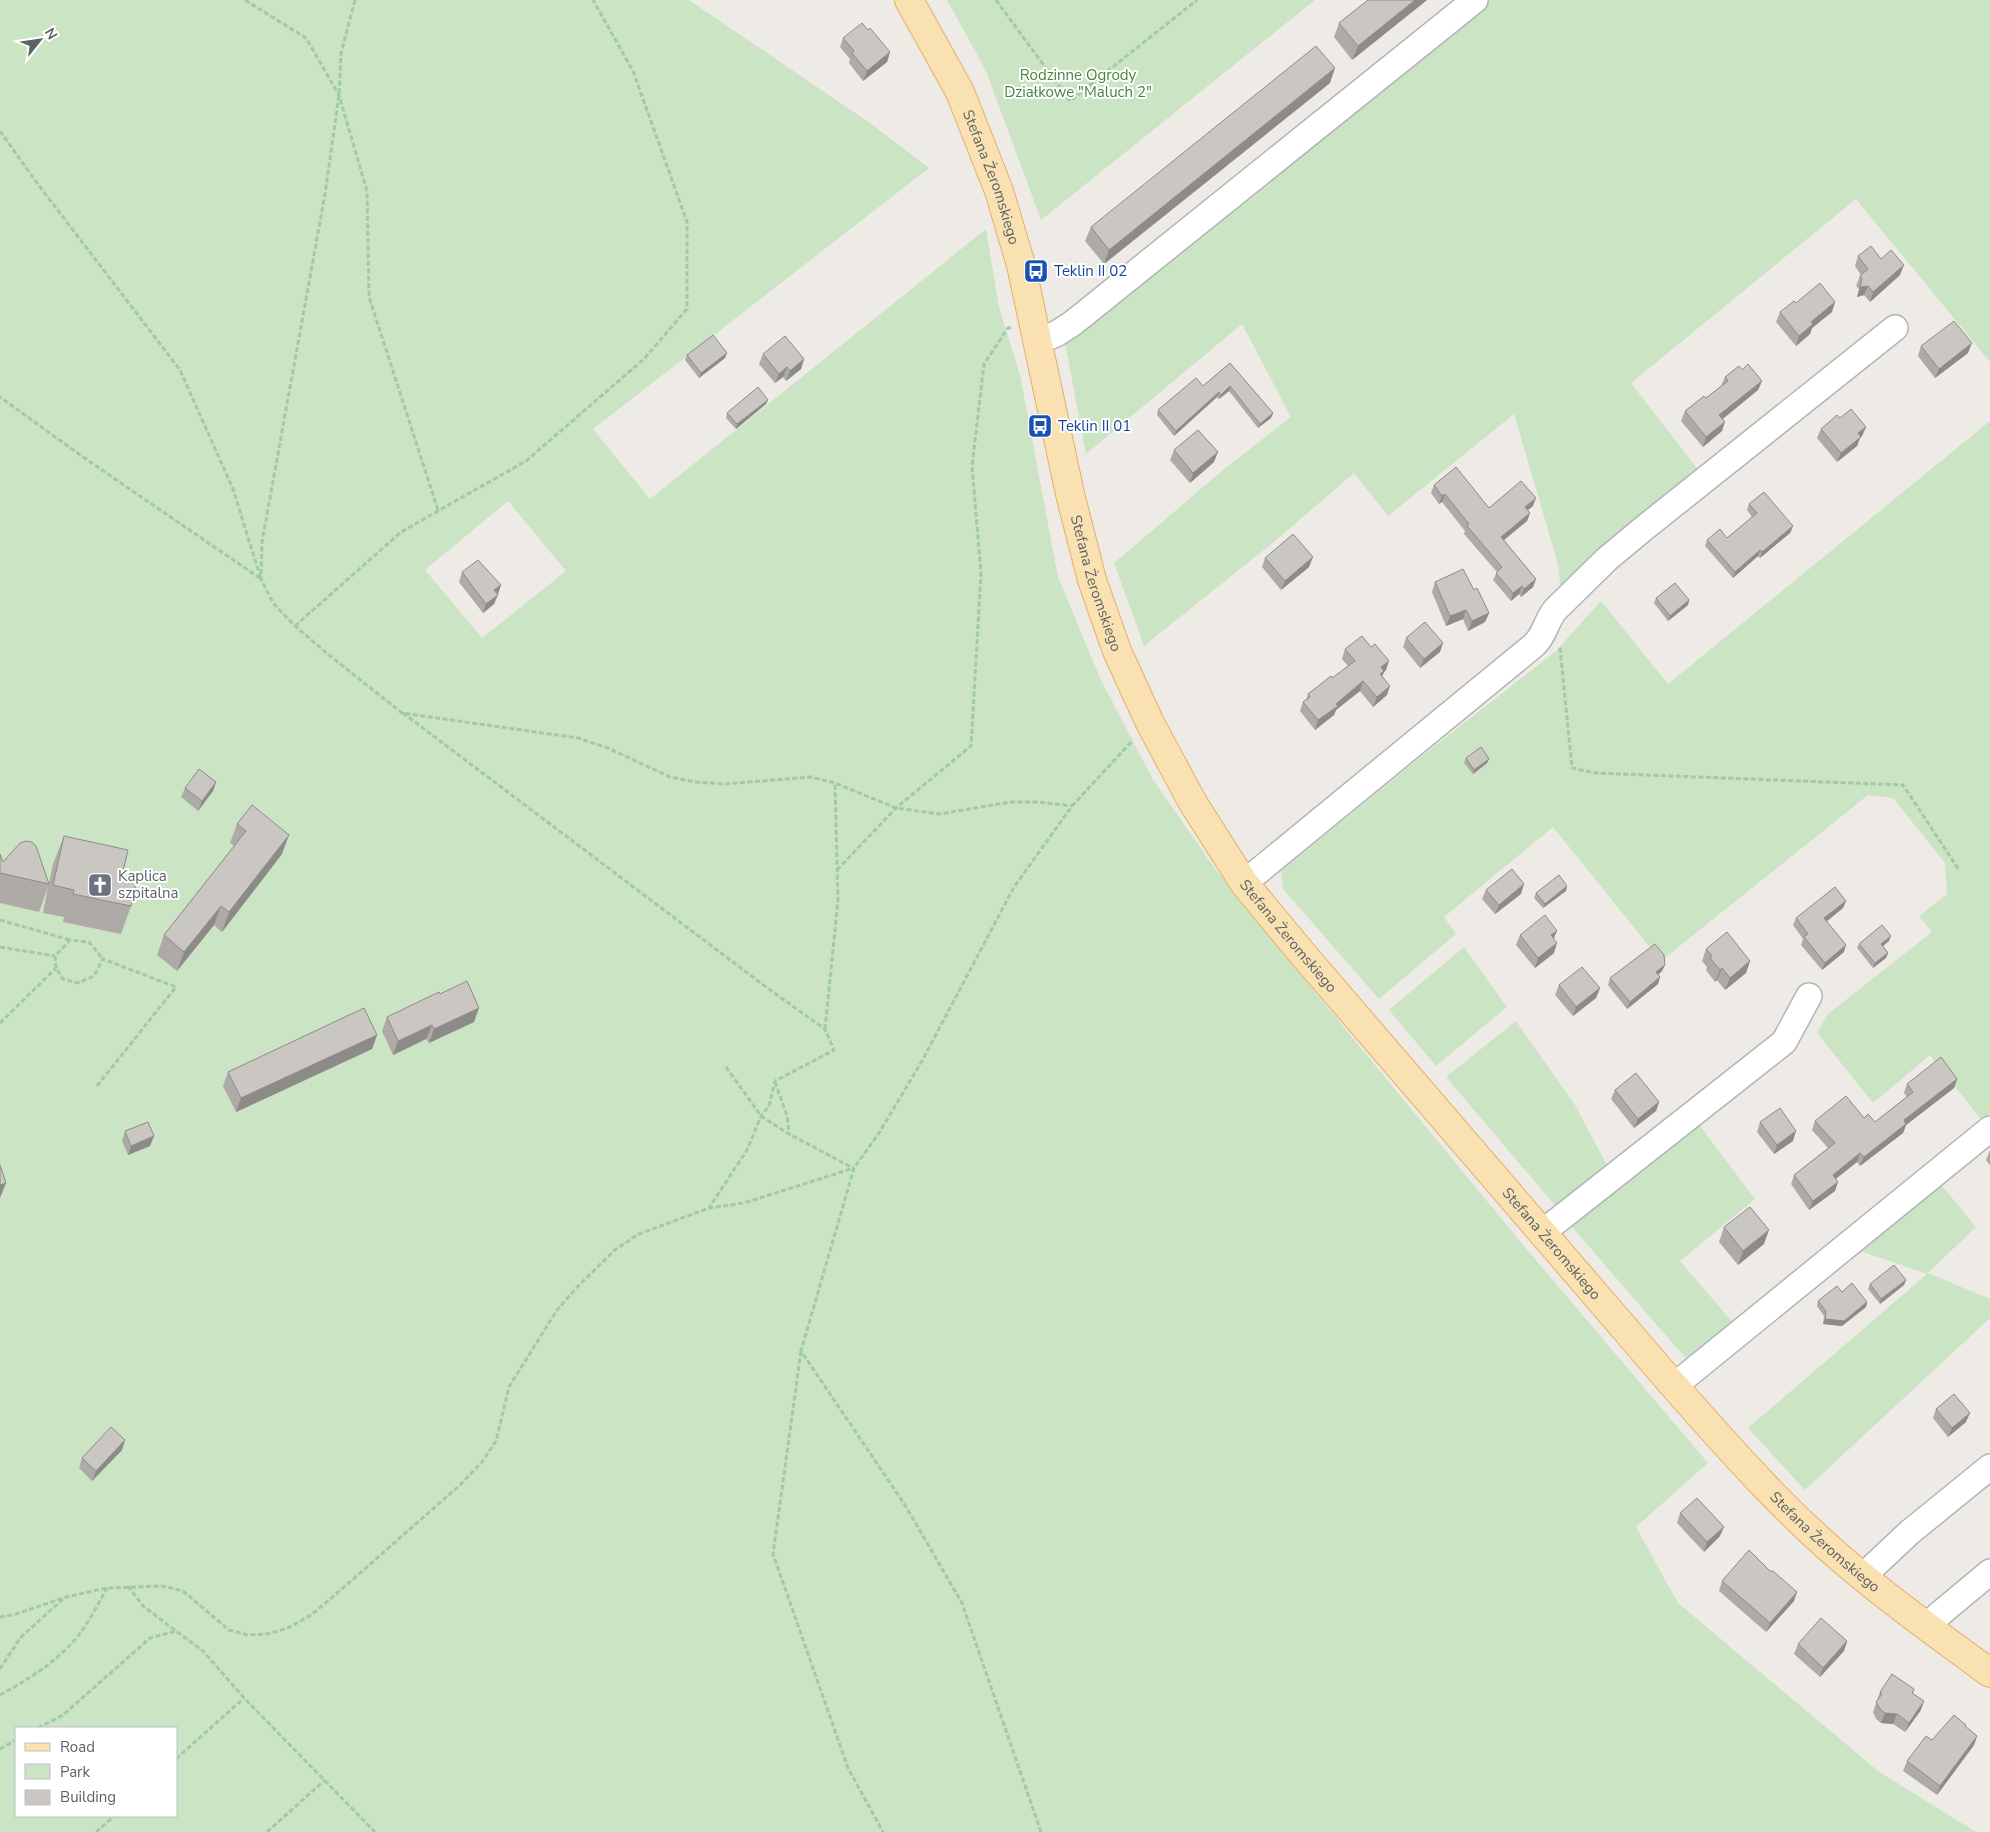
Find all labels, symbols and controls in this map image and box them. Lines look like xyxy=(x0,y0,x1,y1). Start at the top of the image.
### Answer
north arrow xyxy=(15,15,65,65)
text: N xyxy=(40,24,62,43)
park label: Rodzinne Ogrody Działkowe "Maluch 2" xyxy=(1004,65,1152,102)
street label: Stefana Żeromskiego xyxy=(958,107,1024,247)
bus stop icon: Teklin II 02 xyxy=(1023,258,1049,284)
place label: Teklin II 02 xyxy=(1054,261,1127,281)
bus stop icon: Teklin II 01 xyxy=(1027,413,1053,439)
place label: Teklin II 01 xyxy=(1058,416,1131,436)
street label: Stefana Żeromskiego xyxy=(1066,513,1126,654)
place label: Kaplica szpitalna xyxy=(118,866,178,903)
church icon: Kaplica szpitalna xyxy=(87,872,113,898)
street label: Stefana Żeromskiego xyxy=(1235,875,1342,997)
street label: Stefana Żeromskiego xyxy=(1498,1183,1606,1304)
street label: Stefana Żeromskiego xyxy=(1765,1487,1884,1597)
legend xyxy=(15,1727,178,1817)
text: Road xyxy=(60,1737,95,1757)
text: Park xyxy=(60,1762,90,1782)
text: Building xyxy=(60,1787,116,1807)

